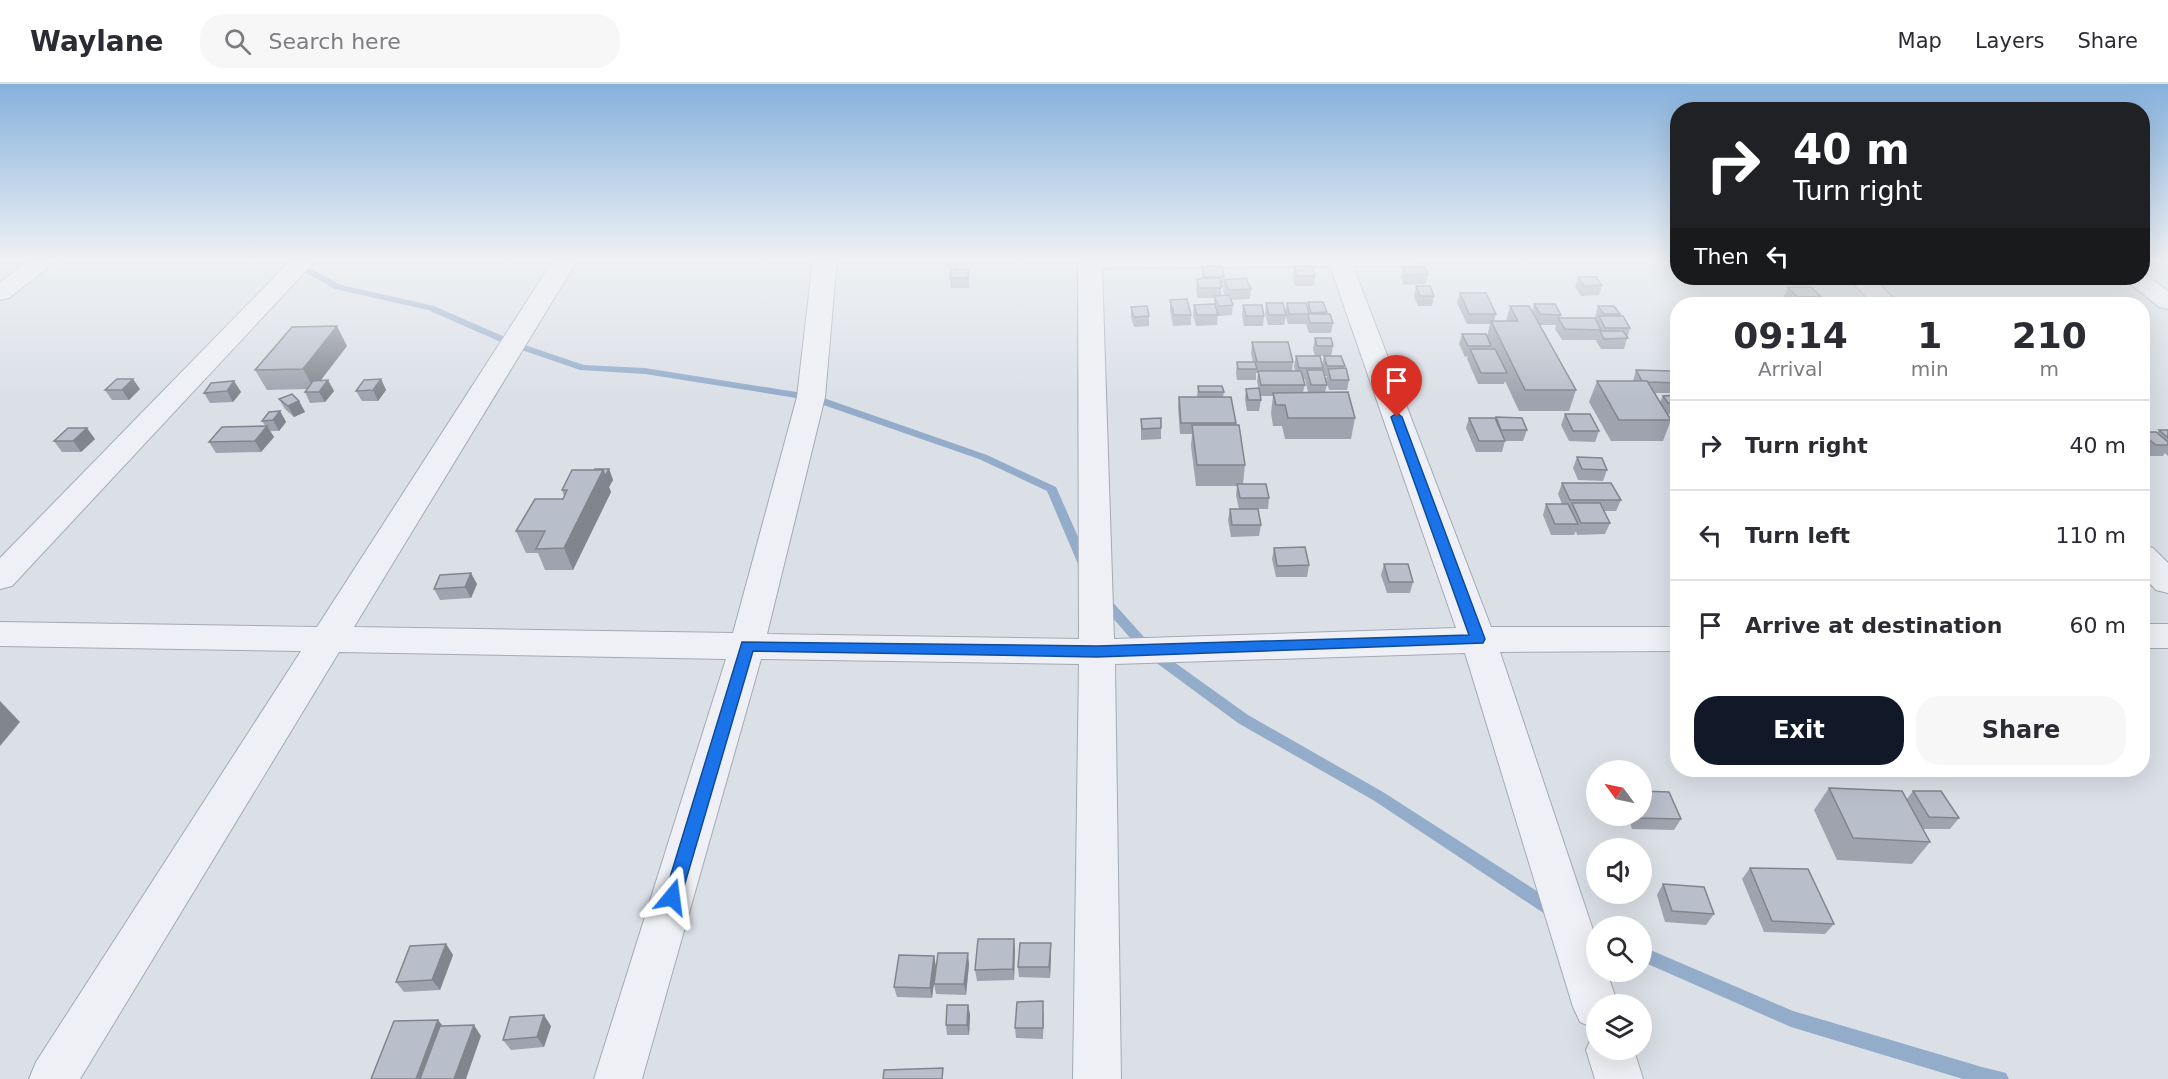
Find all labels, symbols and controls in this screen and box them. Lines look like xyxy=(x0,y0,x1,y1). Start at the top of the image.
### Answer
search box xyxy=(200,14,620,68)
text: Waylane xyxy=(30,25,164,58)
icon: search xyxy=(221,25,254,58)
text: Search here xyxy=(269,29,401,54)
text: Map xyxy=(1898,29,1942,53)
text: Layers xyxy=(1975,29,2044,53)
text: Share xyxy=(2077,29,2138,53)
text: 40 m xyxy=(1793,125,1910,174)
icon: right xyxy=(1694,126,1772,204)
text: Turn right xyxy=(1793,175,1922,206)
icon: left xyxy=(1761,240,1794,273)
text: Then xyxy=(1694,244,1749,269)
text: 09:14 xyxy=(1733,315,1848,356)
text: 1 xyxy=(1917,315,1942,356)
text: 210 xyxy=(2012,315,2087,356)
pin xyxy=(1371,355,1422,417)
text: Arrival xyxy=(1758,357,1823,381)
text: min xyxy=(1911,357,1949,381)
text: m xyxy=(2040,357,2059,381)
icon: arrive xyxy=(1380,364,1413,397)
icon: right xyxy=(1694,429,1727,462)
text: Turn right xyxy=(1745,433,1868,458)
text: 40 m xyxy=(2070,433,2126,458)
icon: left xyxy=(1694,519,1727,552)
text: Turn left xyxy=(1745,523,1850,548)
text: 110 m xyxy=(2056,523,2126,548)
icon: arrive xyxy=(1694,609,1727,642)
text: Arrive at destination xyxy=(1745,613,2002,638)
text: 60 m xyxy=(2070,613,2126,638)
button: Exit xyxy=(1694,696,1904,765)
button: Share xyxy=(1916,696,2126,765)
north arrow xyxy=(1586,760,1652,826)
map controls xyxy=(1586,760,1652,1060)
button: sound xyxy=(1586,838,1652,904)
position arrow xyxy=(640,865,704,929)
button: search xyxy=(1586,916,1652,982)
button: layers xyxy=(1586,994,1652,1060)

